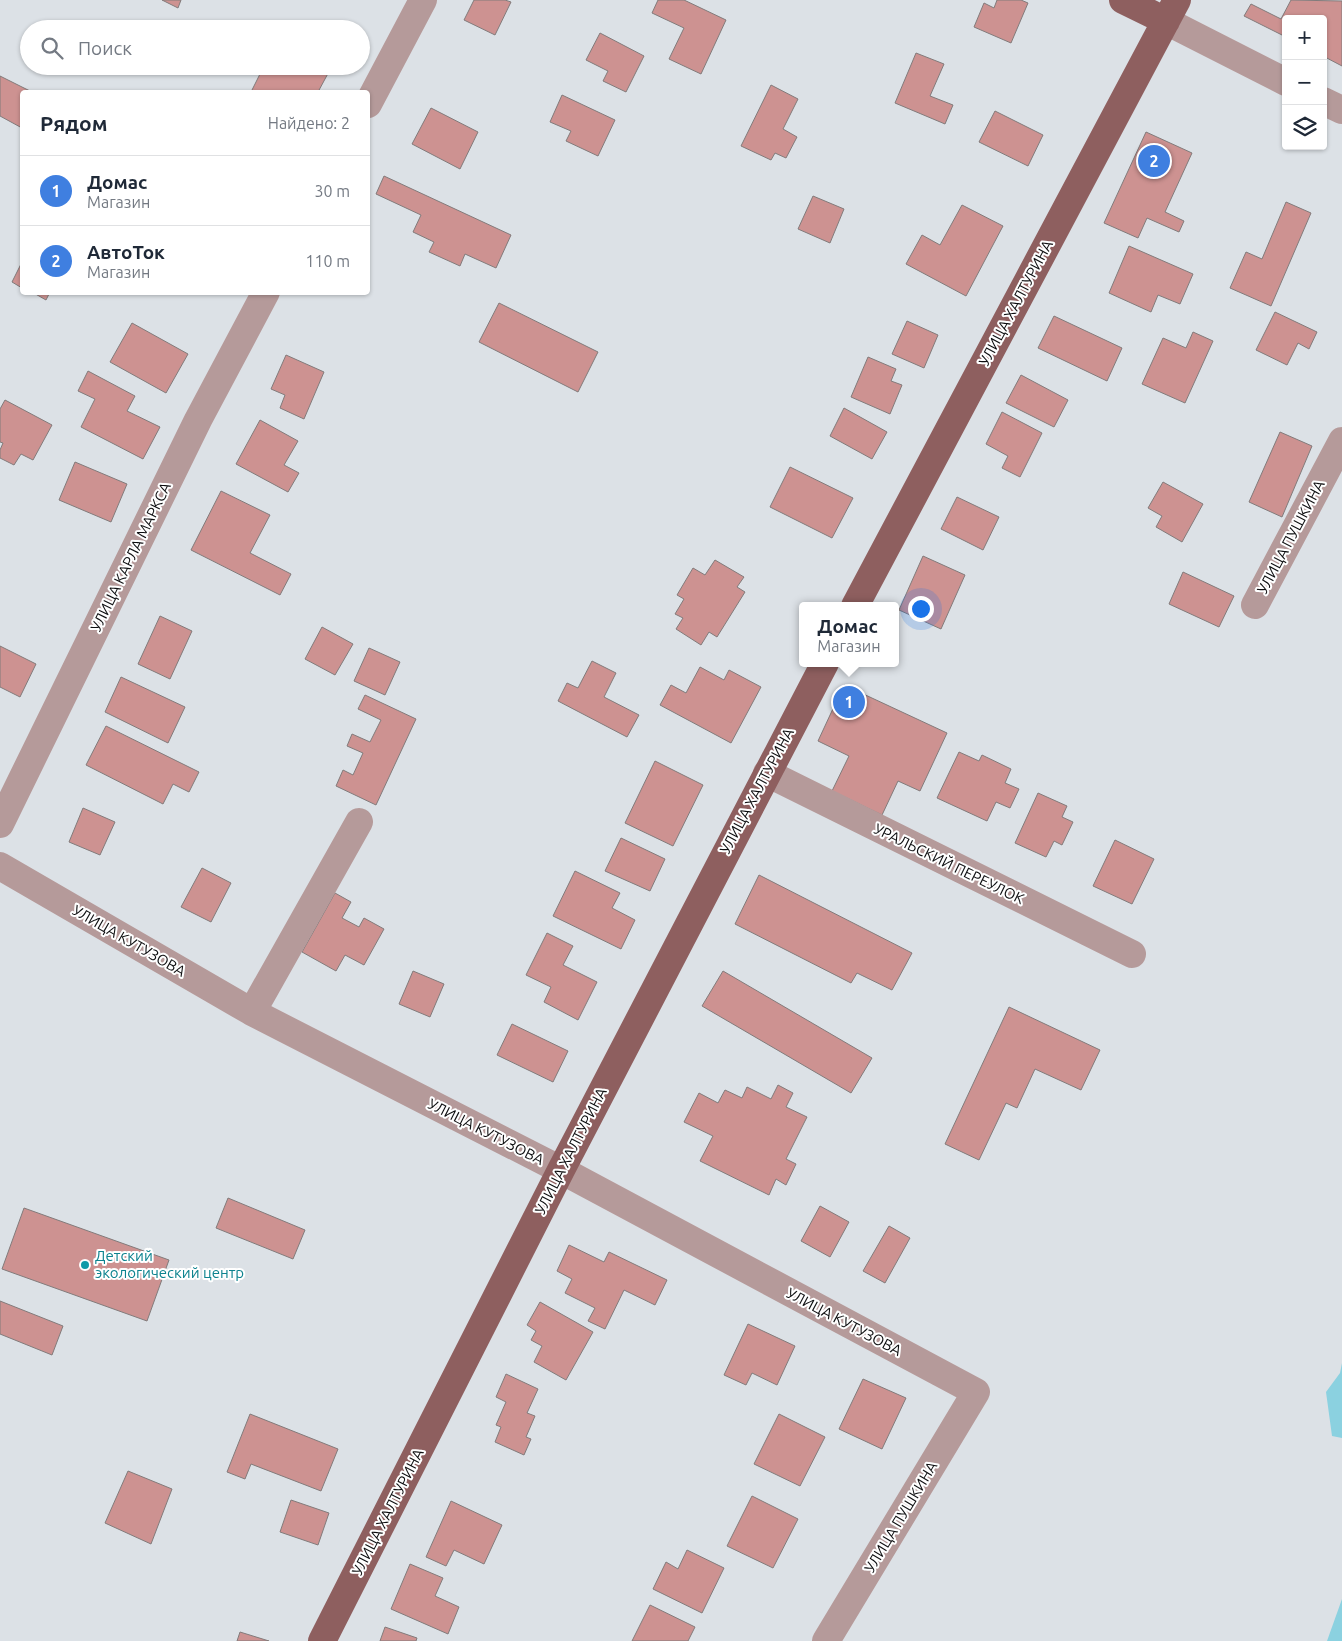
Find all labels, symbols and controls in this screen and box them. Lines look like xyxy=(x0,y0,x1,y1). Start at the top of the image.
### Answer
map controls xyxy=(1282,15,1327,150)
button: + xyxy=(1282,15,1327,60)
search box xyxy=(20,20,370,75)
icon: search xyxy=(38,34,66,62)
text: Поиск xyxy=(78,37,132,59)
button: − xyxy=(1282,60,1327,105)
button: layers xyxy=(1282,105,1327,150)
text: Рядом xyxy=(40,111,108,135)
text: Найдено: 2 xyxy=(268,114,350,132)
pin: 2 xyxy=(1138,142,1170,180)
text: Домас xyxy=(87,171,147,193)
text: 1 xyxy=(51,182,61,200)
text: 30 m xyxy=(314,182,350,200)
text: Магазин xyxy=(87,193,150,211)
street label: УЛИЦА ХАЛТУРИНА xyxy=(975,237,1056,369)
text: АвтоТок xyxy=(87,241,165,263)
text: 2 xyxy=(51,252,61,270)
text: 110 m xyxy=(305,252,350,270)
text: Магазин xyxy=(87,263,150,281)
street label: УЛИЦА ПУШКИНА xyxy=(1253,477,1328,597)
street label: УЛИЦА КАРЛА МАРКСА xyxy=(87,479,174,634)
your location xyxy=(908,596,934,622)
popup xyxy=(799,602,899,667)
text: Домас xyxy=(817,615,878,637)
text: Магазин xyxy=(817,637,881,655)
pin: 1 xyxy=(833,683,865,721)
street label: УЛИЦА ХАЛТУРИНА xyxy=(716,725,797,857)
street label: УРАЛЬСКИЙ ПЕРЕУЛОК xyxy=(871,820,1027,907)
street label: УЛИЦА КУТУЗОВА xyxy=(70,901,189,980)
street label: УЛИЦА ХАЛТУРИНА xyxy=(531,1084,610,1217)
street label: УЛИЦА КУТУЗОВА xyxy=(426,1095,547,1168)
place label: Детский экологический центр xyxy=(95,1247,244,1281)
marker: Детский экологический центр xyxy=(79,1259,91,1271)
street label: УЛИЦА КУТУЗОВА xyxy=(784,1284,905,1359)
street label: УЛИЦА ХАЛТУРИНА xyxy=(348,1445,427,1578)
street label: УЛИЦА ПУШКИНА xyxy=(861,1458,941,1575)

